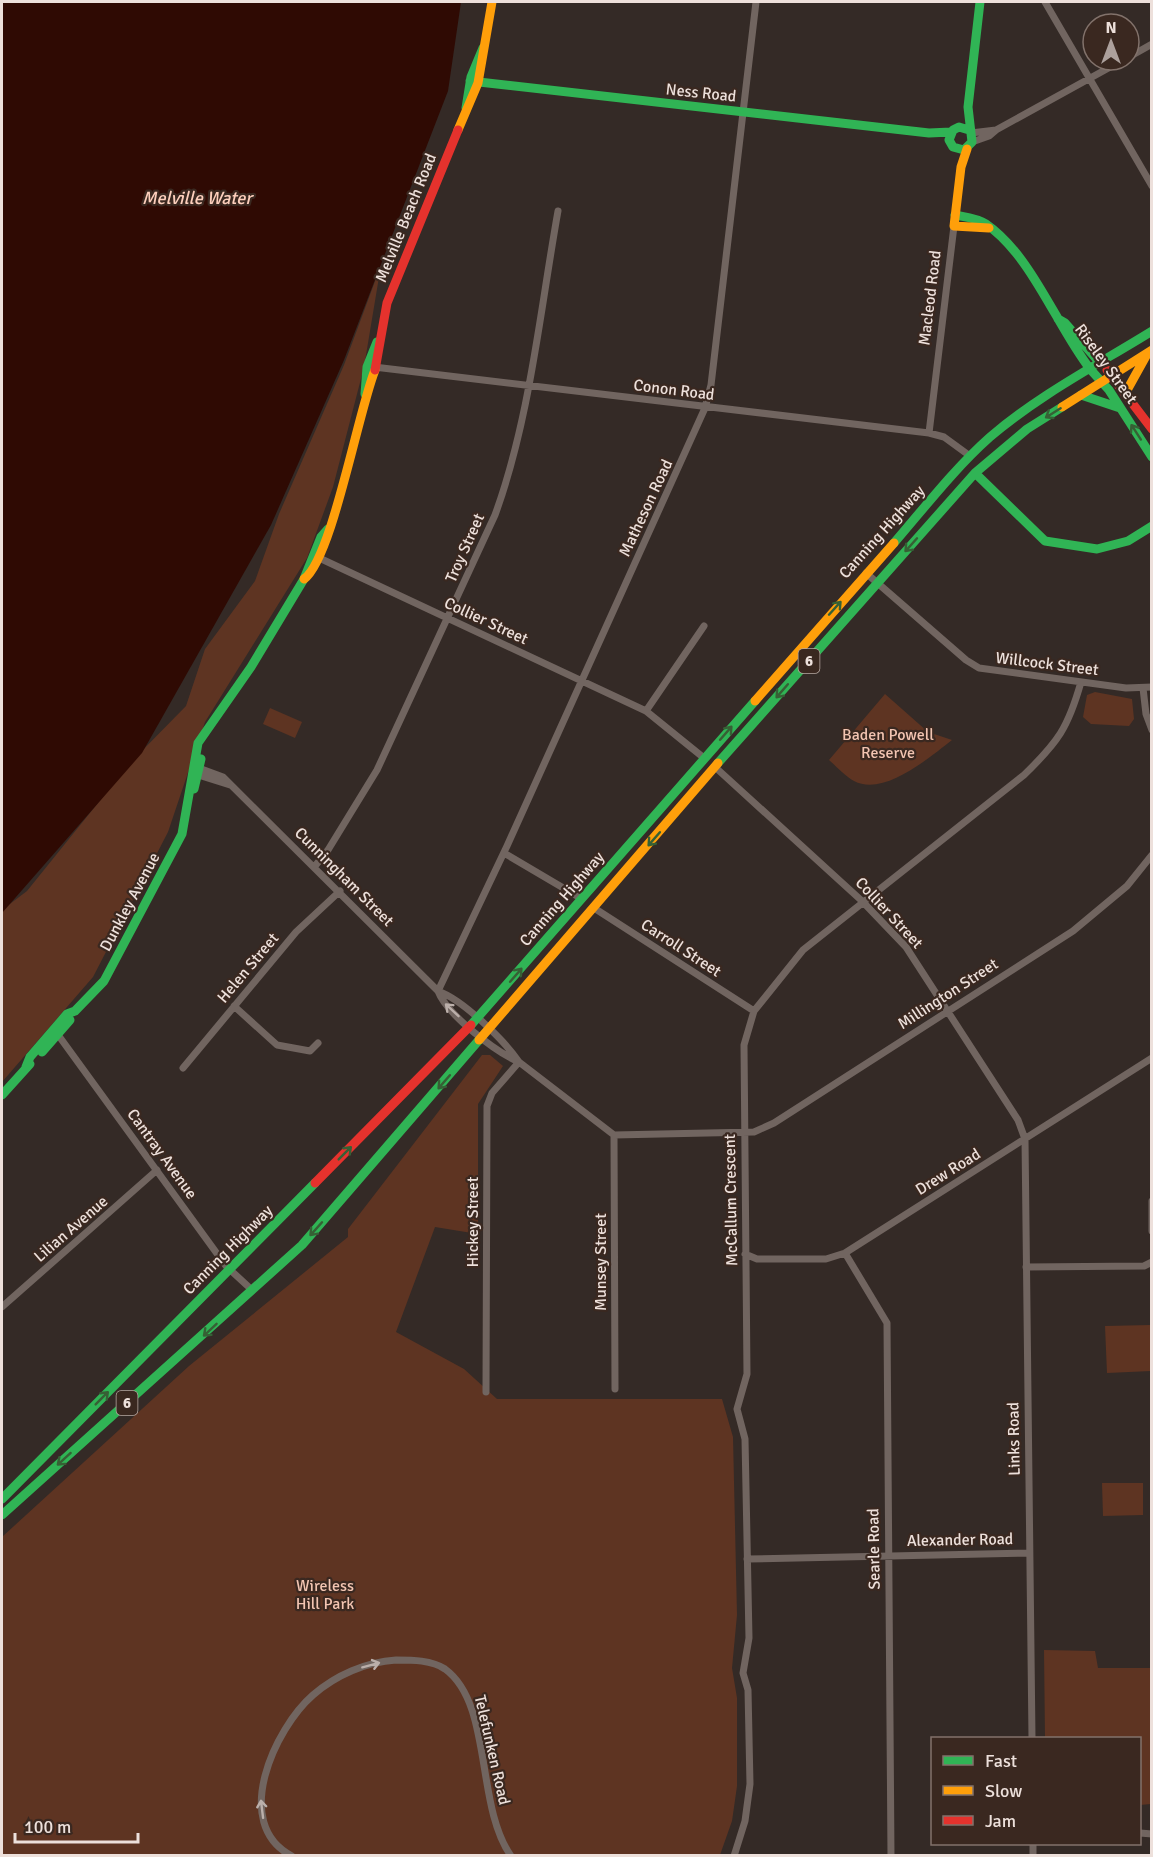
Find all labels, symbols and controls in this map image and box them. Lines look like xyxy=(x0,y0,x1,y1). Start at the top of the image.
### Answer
north arrow xyxy=(1081,12,1141,72)
text: N xyxy=(1105,18,1117,38)
street label: Ness Road xyxy=(665,79,737,107)
street label: Melville Beach Road xyxy=(371,151,441,285)
water label: Melville Water xyxy=(142,187,254,209)
street label: Macleod Road xyxy=(914,249,946,347)
street label: Riseley Street xyxy=(1070,320,1142,408)
street label: Conon Road xyxy=(632,375,716,405)
one-way arrow xyxy=(1045,407,1062,419)
one-way arrow xyxy=(1130,424,1142,441)
street label: Matheson Road xyxy=(615,456,677,560)
street label: Canning Highway xyxy=(835,481,930,583)
street label: Troy Street xyxy=(441,510,489,586)
one-way arrow xyxy=(904,537,918,552)
street label: Collier Street xyxy=(441,593,532,649)
one-way arrow xyxy=(828,600,842,615)
street label: Willcock Street xyxy=(994,648,1100,680)
road number: 6 xyxy=(798,649,820,673)
one-way arrow xyxy=(775,684,789,699)
one-way arrow xyxy=(719,725,733,740)
park label: Baden Powell Reserve xyxy=(842,725,934,763)
street label: Cunningham Street xyxy=(290,823,398,931)
one-way arrow xyxy=(647,831,661,846)
street label: Canning Highway xyxy=(515,847,609,950)
street label: Dunkley Avenue xyxy=(96,849,164,955)
street label: Collier Street xyxy=(851,873,927,953)
street label: Carroll Street xyxy=(637,915,725,982)
street label: Helen Street xyxy=(213,929,283,1007)
street label: Millington Street xyxy=(894,954,1002,1034)
one-way arrow xyxy=(509,968,523,983)
one-way arrow xyxy=(445,1003,460,1017)
one-way arrow xyxy=(437,1074,451,1089)
street label: Cantray Avenue xyxy=(123,1105,201,1203)
street label: McCallum Crescent xyxy=(720,1133,742,1266)
street label: Drew Road xyxy=(912,1144,984,1200)
one-way arrow xyxy=(338,1146,352,1161)
street label: Hickey Street xyxy=(463,1176,483,1267)
street label: Lilian Avenue xyxy=(30,1191,112,1267)
street label: Canning Highway xyxy=(179,1200,278,1299)
street label: Munsey Street xyxy=(591,1213,611,1311)
one-way arrow xyxy=(310,1221,324,1236)
one-way arrow xyxy=(202,1323,217,1337)
one-way arrow xyxy=(95,1391,110,1406)
road number: 6 xyxy=(116,1391,138,1415)
street label: Links Road xyxy=(1003,1402,1025,1476)
one-way arrow xyxy=(56,1452,71,1466)
street label: Searle Road xyxy=(863,1508,885,1590)
street label: Alexander Road xyxy=(907,1529,1013,1551)
park label: Wireless Hill Park xyxy=(296,1576,354,1614)
one-way arrow xyxy=(361,1658,380,1670)
street label: Telefunken Road xyxy=(470,1693,514,1807)
legend xyxy=(931,1737,1141,1845)
text: Fast xyxy=(985,1750,1017,1772)
text: Slow xyxy=(985,1780,1022,1802)
one-way arrow xyxy=(256,1800,267,1819)
scale bar xyxy=(15,1806,138,1844)
text: Jam xyxy=(985,1810,1016,1832)
text: 100 m xyxy=(24,1816,71,1838)

